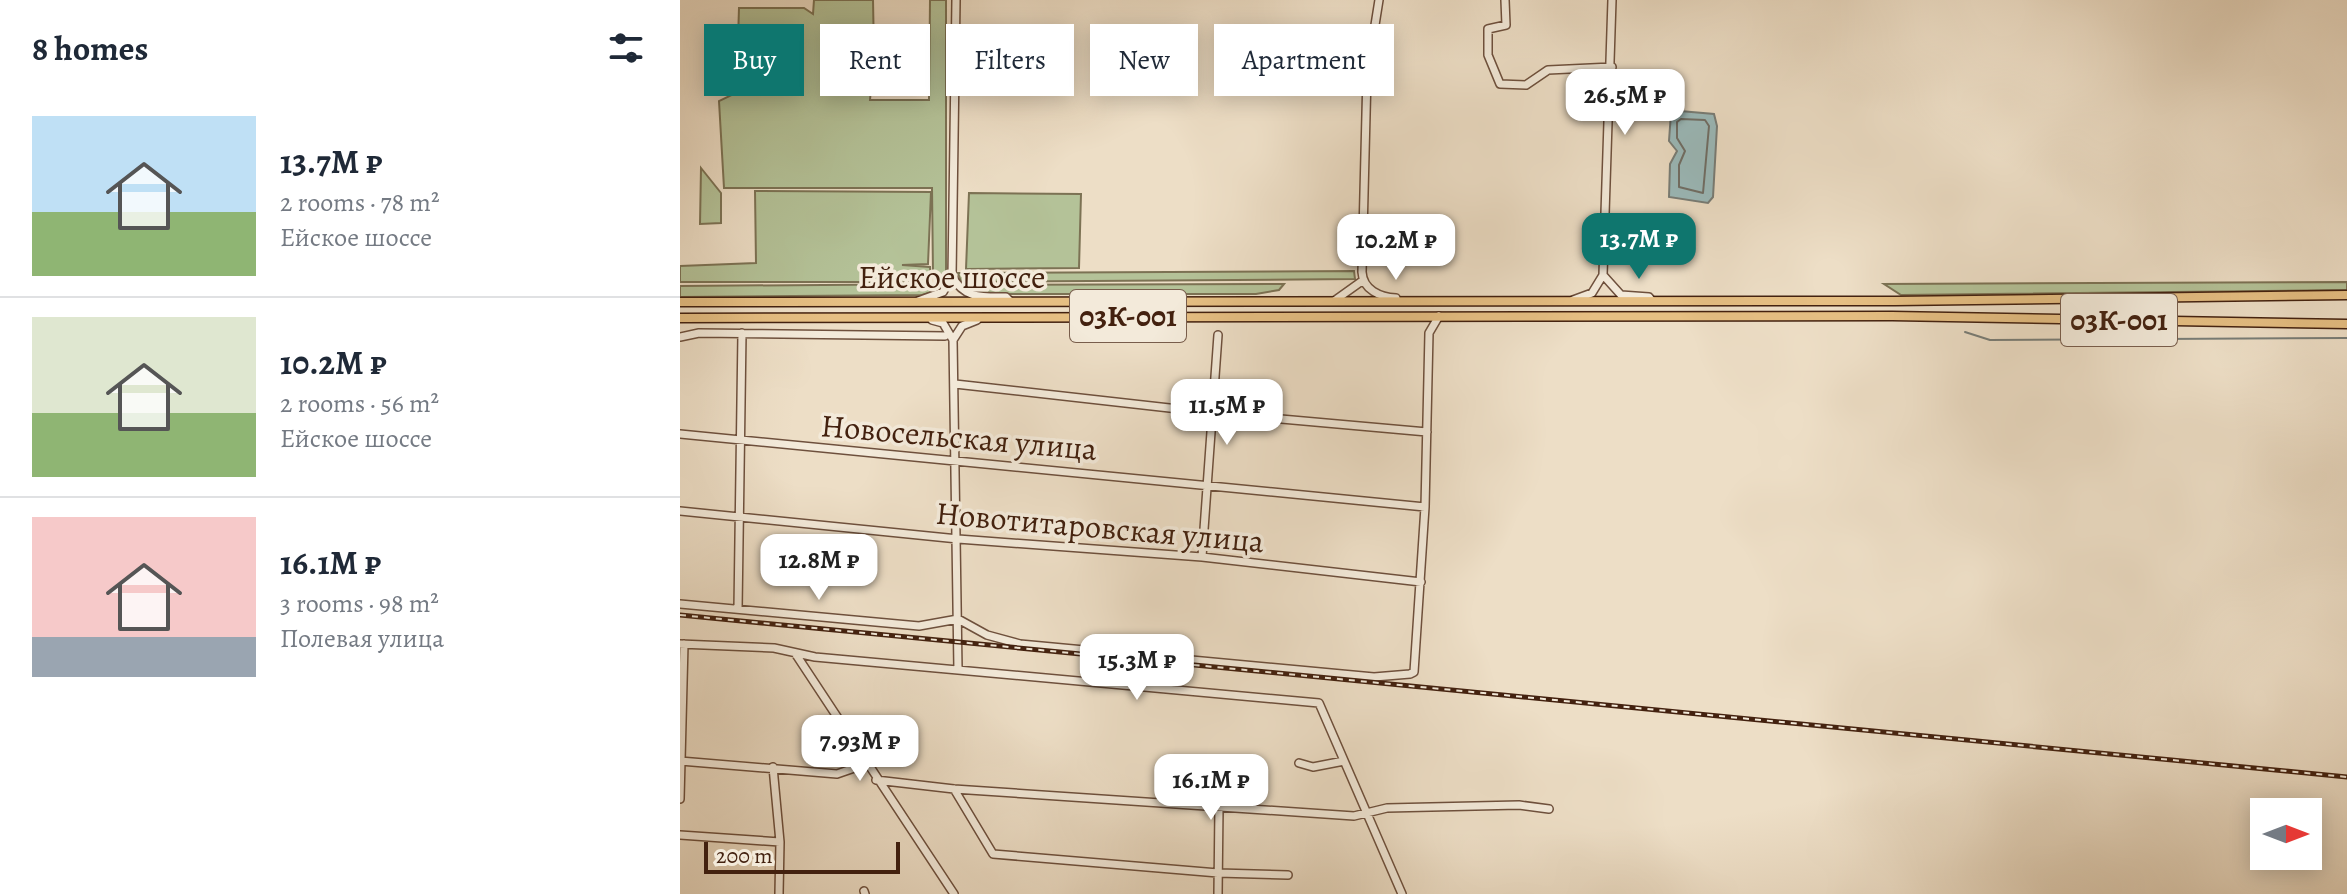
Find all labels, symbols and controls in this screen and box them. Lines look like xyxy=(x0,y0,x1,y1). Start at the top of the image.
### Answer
chip: Buy xyxy=(704,24,804,96)
chip: Rent xyxy=(820,24,930,96)
chip: Filters xyxy=(946,24,1074,96)
chip: New xyxy=(1090,24,1198,96)
chip: Apartment xyxy=(1214,24,1394,96)
text: 8 homes xyxy=(32,25,148,72)
icon: filters xyxy=(604,26,648,70)
pin: 26.5M ₽ xyxy=(1551,69,1699,137)
text: 26.5M ₽ xyxy=(1584,77,1666,112)
text: 13.7M ₽ xyxy=(280,138,382,185)
icon: home xyxy=(96,148,192,244)
text: 2 rooms · 78 m² xyxy=(280,185,439,220)
pin: 13.7M ₽ xyxy=(1565,213,1713,281)
pin: 10.2M ₽ xyxy=(1322,214,1470,282)
text: Ейское шоссе xyxy=(280,220,432,255)
text: 13.7M ₽ xyxy=(1600,221,1678,256)
text: 10.2M ₽ xyxy=(1355,222,1437,257)
street label: Ейское шоссе xyxy=(858,255,1046,299)
road number: 03К-001 xyxy=(1070,290,1186,342)
road number: 03К-001 xyxy=(2061,294,2177,346)
text: 10.2M ₽ xyxy=(280,339,387,386)
icon: home xyxy=(96,349,192,445)
pin: 11.5M ₽ xyxy=(1153,379,1301,447)
text: 2 rooms · 56 m² xyxy=(280,386,439,421)
text: 11.5M ₽ xyxy=(1189,387,1265,422)
street label: Новосельская улица xyxy=(819,403,1099,471)
text: Ейское шоссе xyxy=(280,421,432,456)
street label: Новотитаровская улица xyxy=(934,491,1266,563)
pin: 12.8M ₽ xyxy=(745,534,893,602)
text: 16.1M ₽ xyxy=(280,539,381,586)
text: 12.8M ₽ xyxy=(778,542,860,577)
icon: home xyxy=(96,549,192,645)
text: 3 rooms · 98 m² xyxy=(280,586,439,621)
text: Полевая улица xyxy=(280,621,444,656)
pin: 15.3M ₽ xyxy=(1063,634,1211,702)
text: 15.3M ₽ xyxy=(1098,642,1176,677)
pin: 7.93M ₽ xyxy=(786,715,934,783)
text: 7.93M ₽ xyxy=(819,723,901,758)
pin: 16.1M ₽ xyxy=(1137,754,1285,822)
text: 16.1M ₽ xyxy=(1172,762,1250,797)
north arrow xyxy=(2250,798,2322,870)
map controls xyxy=(2250,798,2322,870)
scale bar xyxy=(704,838,900,874)
text: 200 m xyxy=(716,841,773,871)

